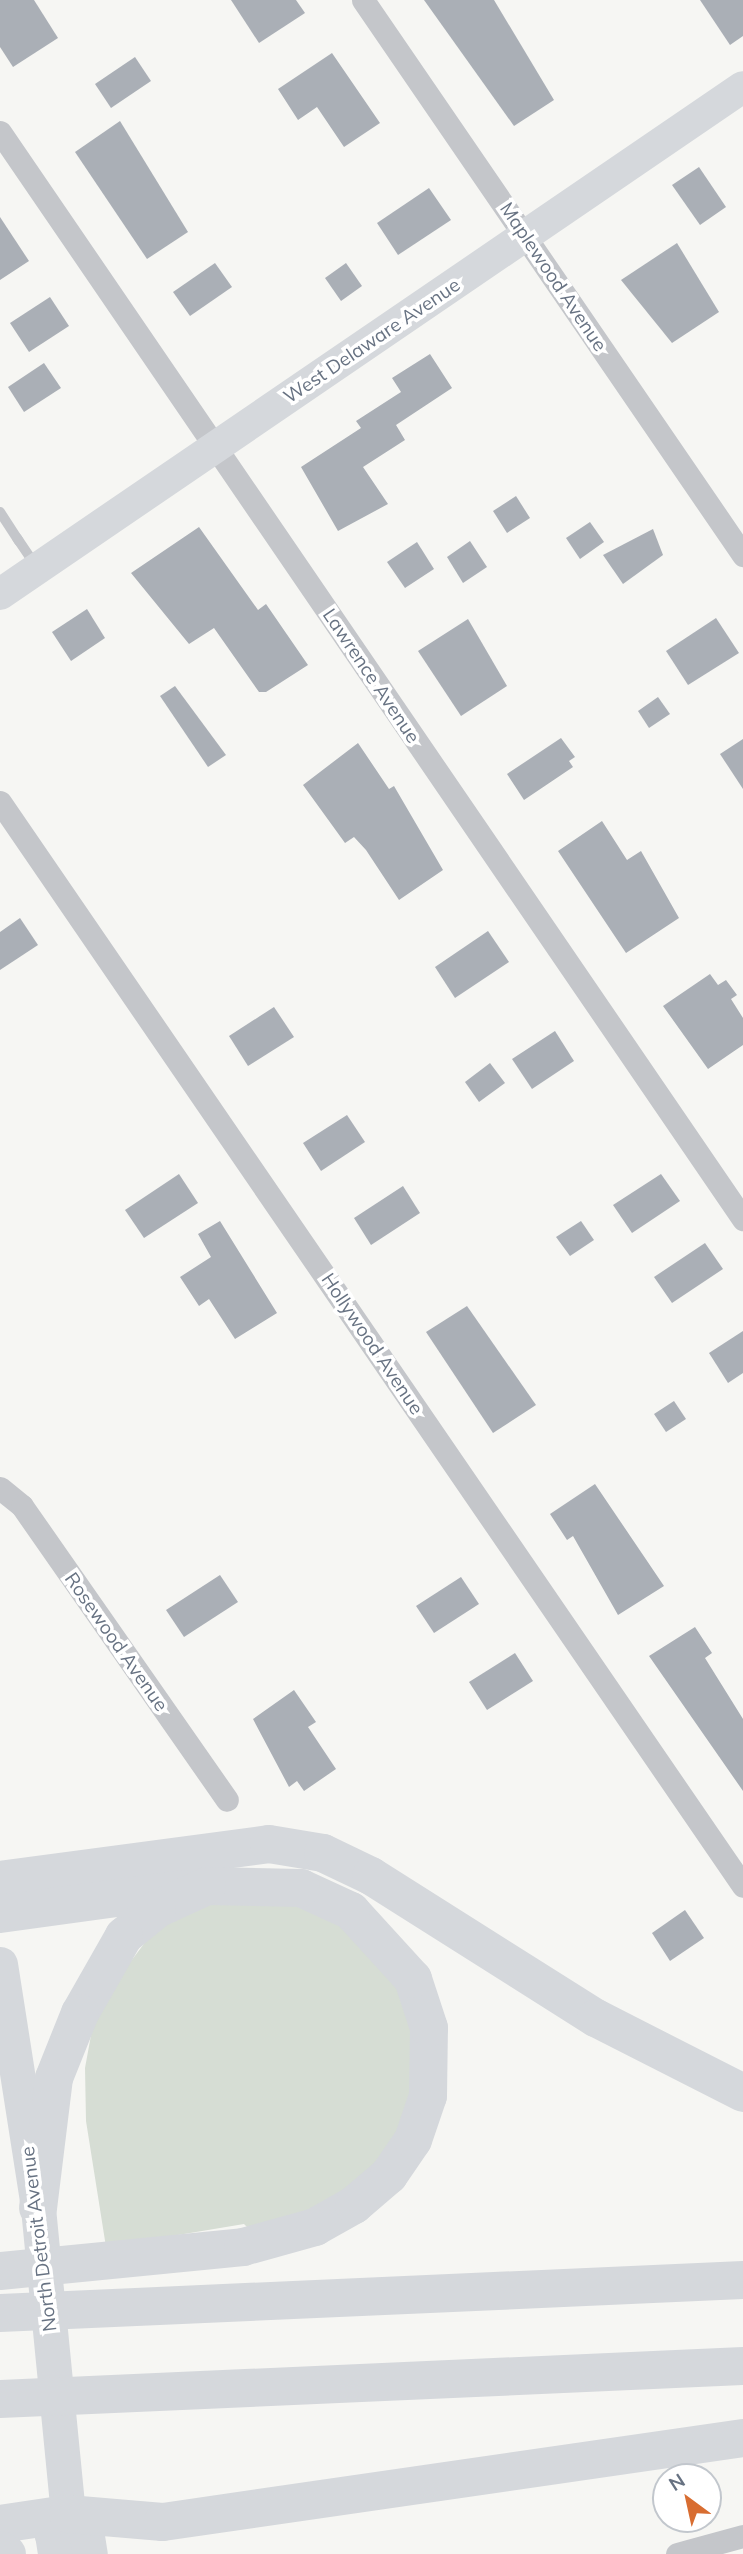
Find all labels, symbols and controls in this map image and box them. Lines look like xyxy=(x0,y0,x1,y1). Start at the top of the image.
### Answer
street label: Maplewood Avenue xyxy=(495,198,611,356)
street label: West Delaware Avenue xyxy=(280,274,464,408)
street label: Lawrence Avenue xyxy=(318,605,424,747)
street label: Hollywood Avenue xyxy=(316,1269,428,1419)
street label: Rosewood Avenue xyxy=(60,1568,172,1716)
street label: North Detroit Avenue xyxy=(16,2145,62,2333)
north arrow xyxy=(652,2463,722,2533)
text: N xyxy=(664,2468,689,2496)

